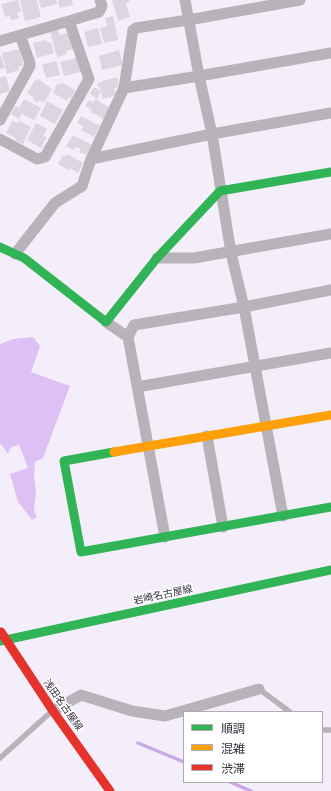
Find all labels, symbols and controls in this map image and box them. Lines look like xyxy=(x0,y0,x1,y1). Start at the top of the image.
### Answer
street label: 岩崎名古屋線 xyxy=(132,583,194,607)
street label: 浅田名古屋線 xyxy=(41,677,85,733)
legend xyxy=(183,711,323,783)
text: 順調 xyxy=(221,721,245,736)
text: 混雑 xyxy=(221,741,245,756)
text: 渋滞 xyxy=(221,761,245,776)

